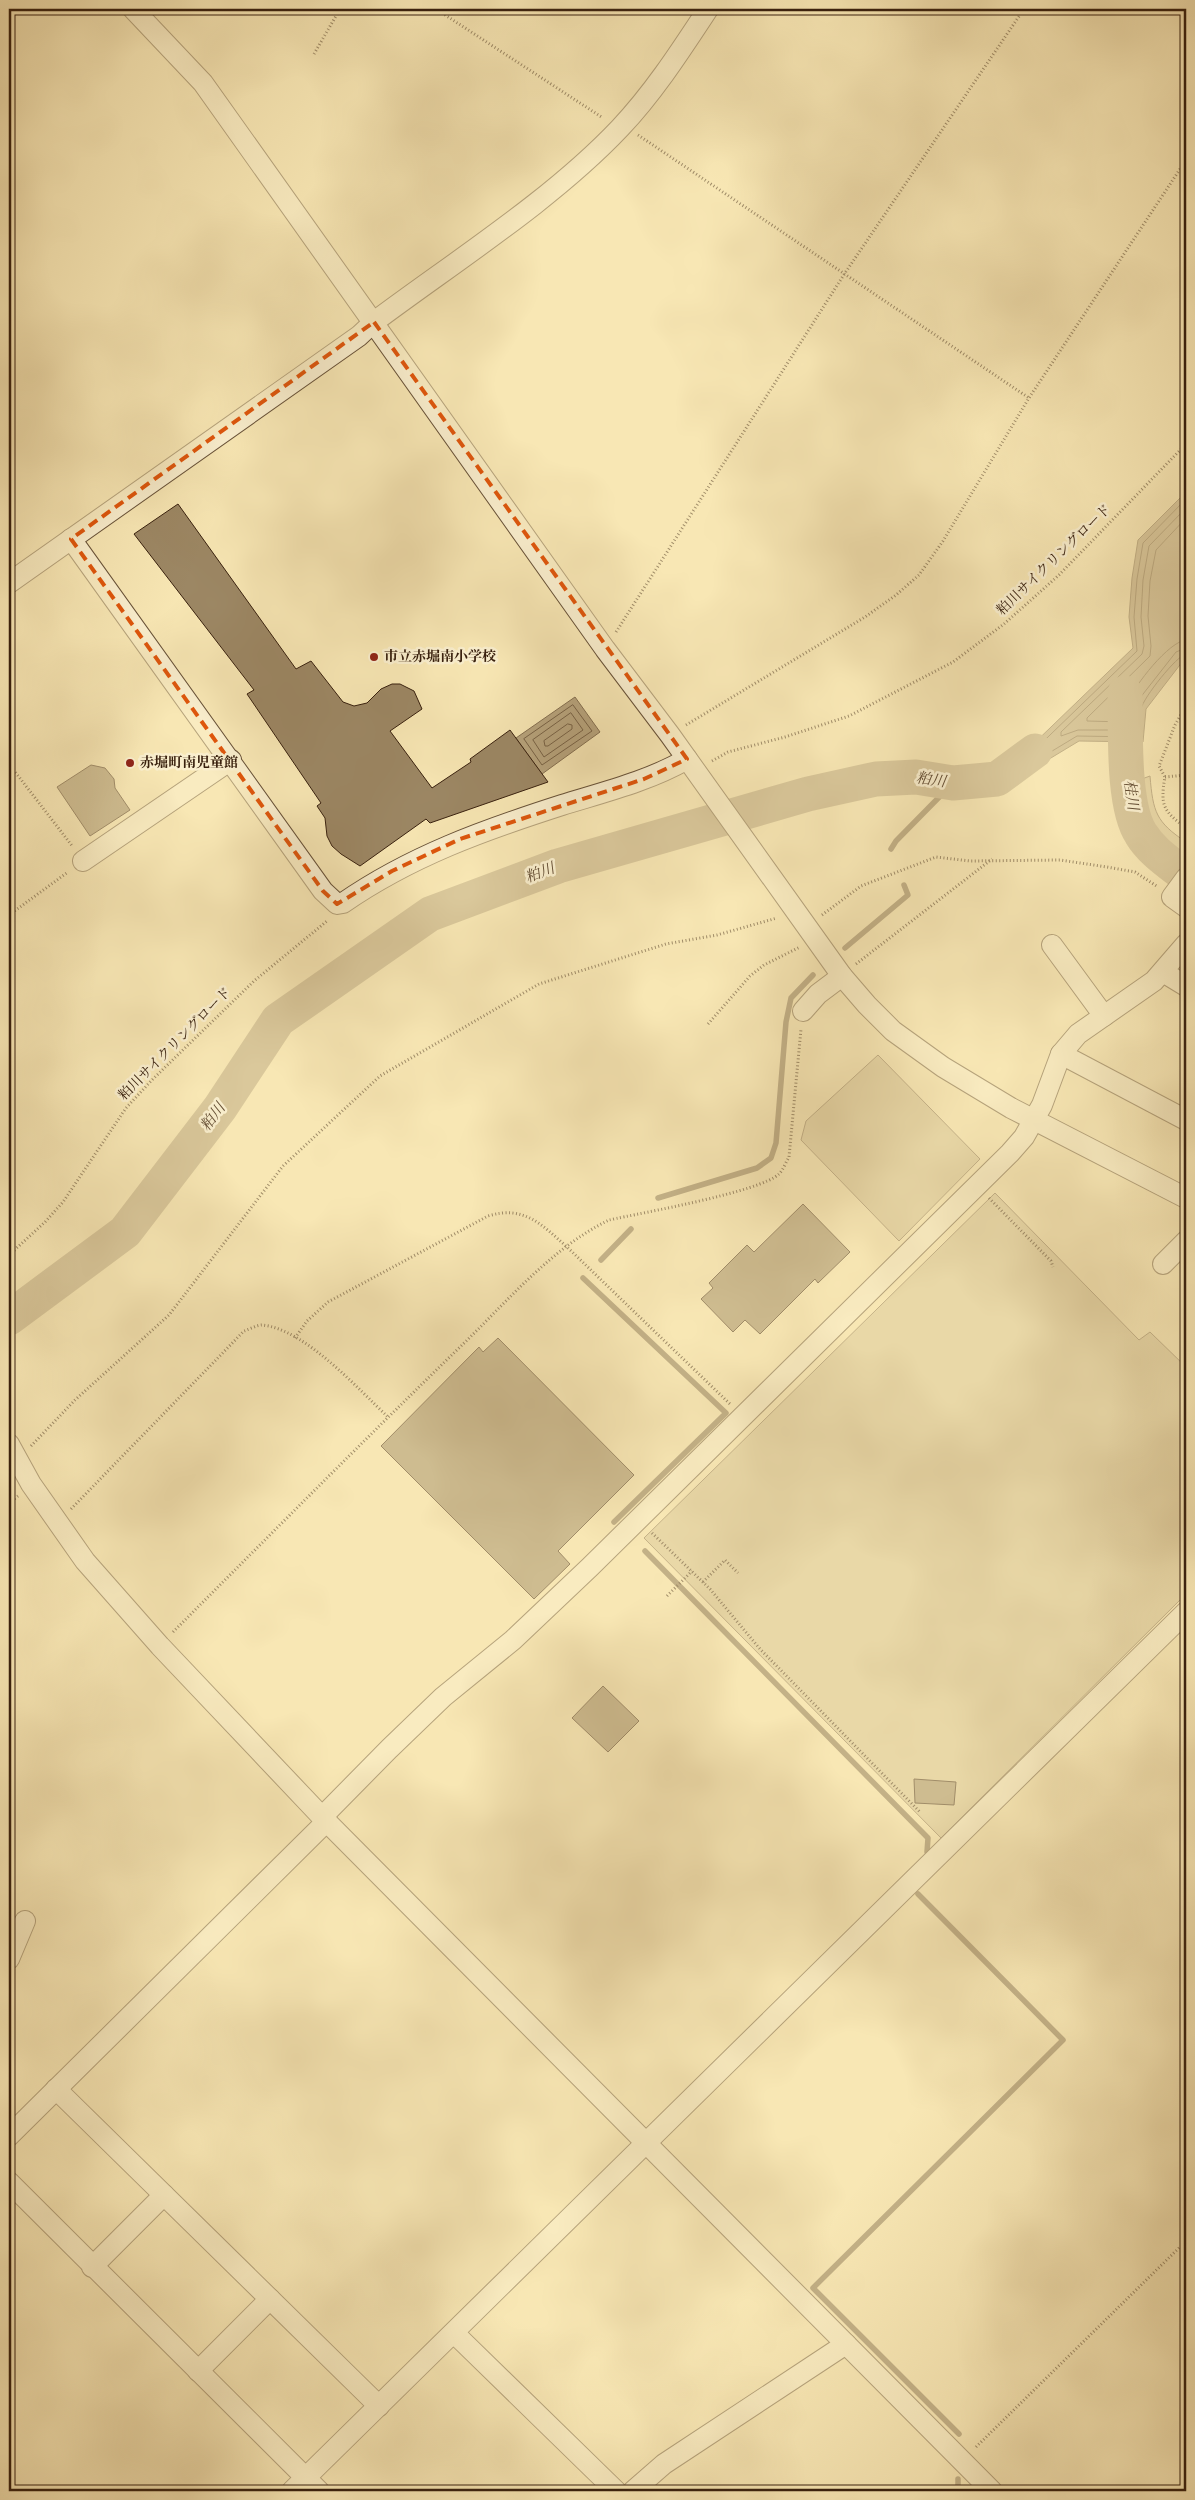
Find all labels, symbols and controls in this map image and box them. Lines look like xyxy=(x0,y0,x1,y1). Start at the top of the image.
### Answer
street label: 粕川サイクリングロード xyxy=(993,501,1115,619)
place label: 市立赤堀南小学校 xyxy=(384,648,496,666)
marker: 市立赤堀南小学校 xyxy=(368,651,380,663)
place label: 赤堀町南児童館 xyxy=(140,754,238,772)
marker: 赤堀町南児童館 xyxy=(124,757,136,769)
water label: 粕川 xyxy=(915,769,949,792)
water label: 桂川 xyxy=(1120,779,1143,813)
water label: 粕川 xyxy=(523,858,559,887)
street label: 粕川サイクリングロード xyxy=(115,984,235,1104)
water label: 粕川 xyxy=(196,1098,231,1135)

